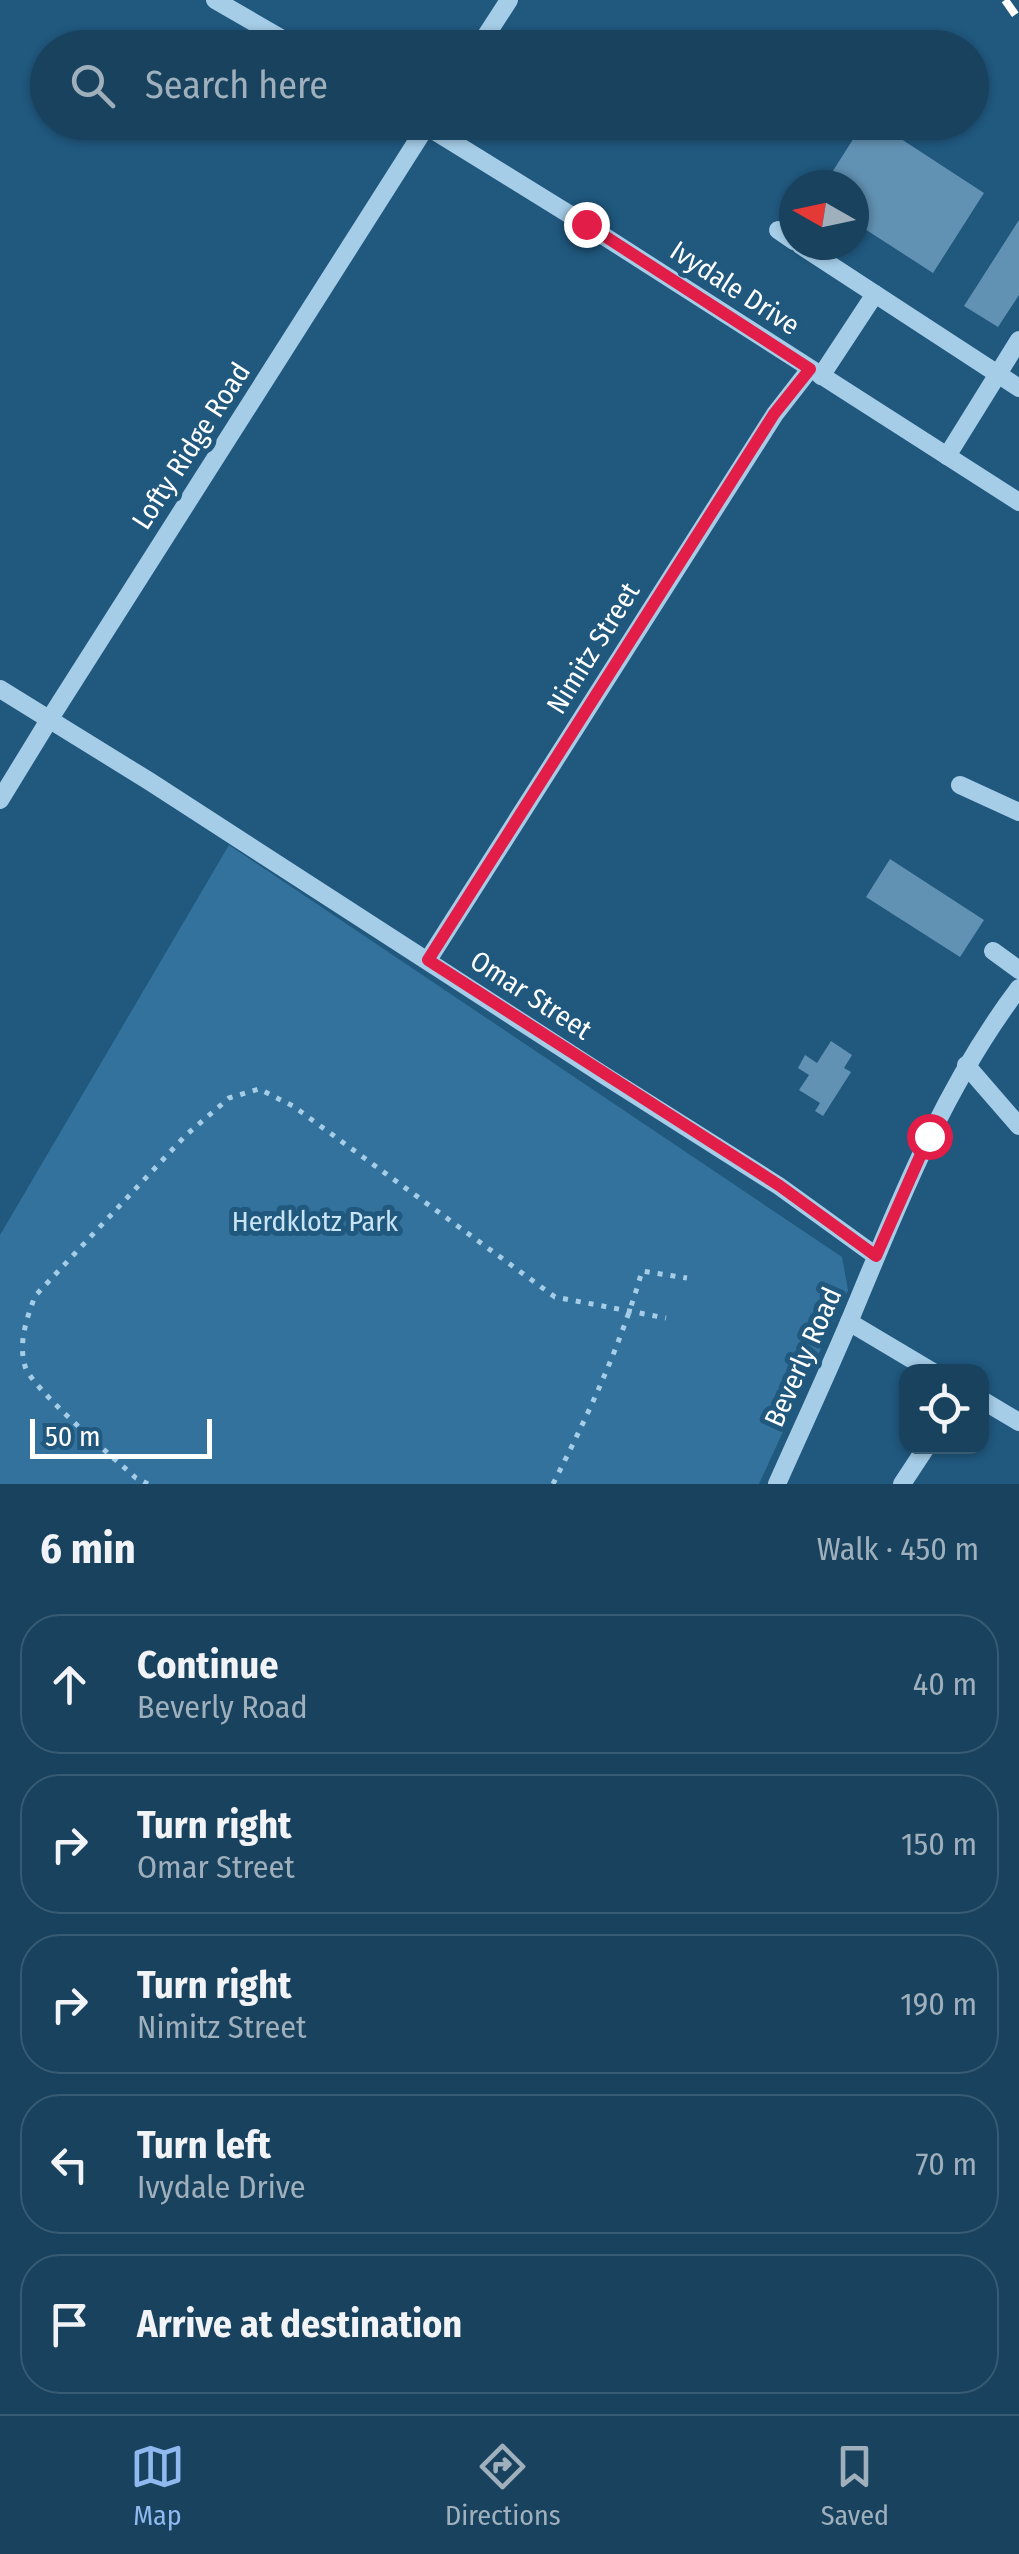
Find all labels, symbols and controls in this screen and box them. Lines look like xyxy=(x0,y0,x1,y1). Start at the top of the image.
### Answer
search box xyxy=(30,30,989,140)
icon: search xyxy=(65,58,120,113)
text: Search here xyxy=(145,62,328,108)
north arrow xyxy=(779,170,869,260)
route end xyxy=(564,202,610,248)
street label: Ivydale Drive xyxy=(664,234,806,342)
street label: Lofty Ridge Road xyxy=(125,357,257,535)
street label: Nimitz Street xyxy=(540,576,647,720)
street label: Omar Street xyxy=(464,944,599,1047)
route start xyxy=(907,1114,953,1160)
park label: Herdklotz Park xyxy=(232,1205,399,1238)
street label: Beverly Road xyxy=(758,1282,848,1432)
map controls xyxy=(899,1364,989,1454)
button: locate xyxy=(899,1364,989,1454)
scale bar xyxy=(30,1414,212,1458)
text: 50 m xyxy=(45,1420,101,1453)
text: 6 min xyxy=(40,1524,136,1574)
text: Walk · 450 m xyxy=(817,1530,979,1568)
text: Continue xyxy=(137,1642,278,1688)
icon: ahead xyxy=(42,1657,97,1712)
text: 40 m xyxy=(913,1665,977,1703)
text: Beverly Road xyxy=(137,1688,308,1726)
text: Turn right xyxy=(137,1802,291,1848)
icon: right xyxy=(42,1817,97,1872)
text: 150 m xyxy=(901,1825,977,1863)
text: Omar Street xyxy=(137,1848,295,1886)
text: Turn right xyxy=(137,1962,291,2008)
icon: right xyxy=(42,1977,97,2032)
text: 190 m xyxy=(900,1985,977,2023)
text: Nimitz Street xyxy=(137,2008,306,2046)
text: Turn left xyxy=(137,2122,271,2168)
icon: left xyxy=(42,2137,97,2192)
text: 70 m xyxy=(916,2145,977,2183)
text: Ivydale Drive xyxy=(137,2168,306,2206)
icon: arrive xyxy=(42,2297,97,2352)
text: Arrive at destination xyxy=(137,2301,462,2347)
tab: Map xyxy=(130,2439,185,2532)
tab: Directions xyxy=(445,2439,561,2532)
tab: Saved xyxy=(821,2439,889,2532)

